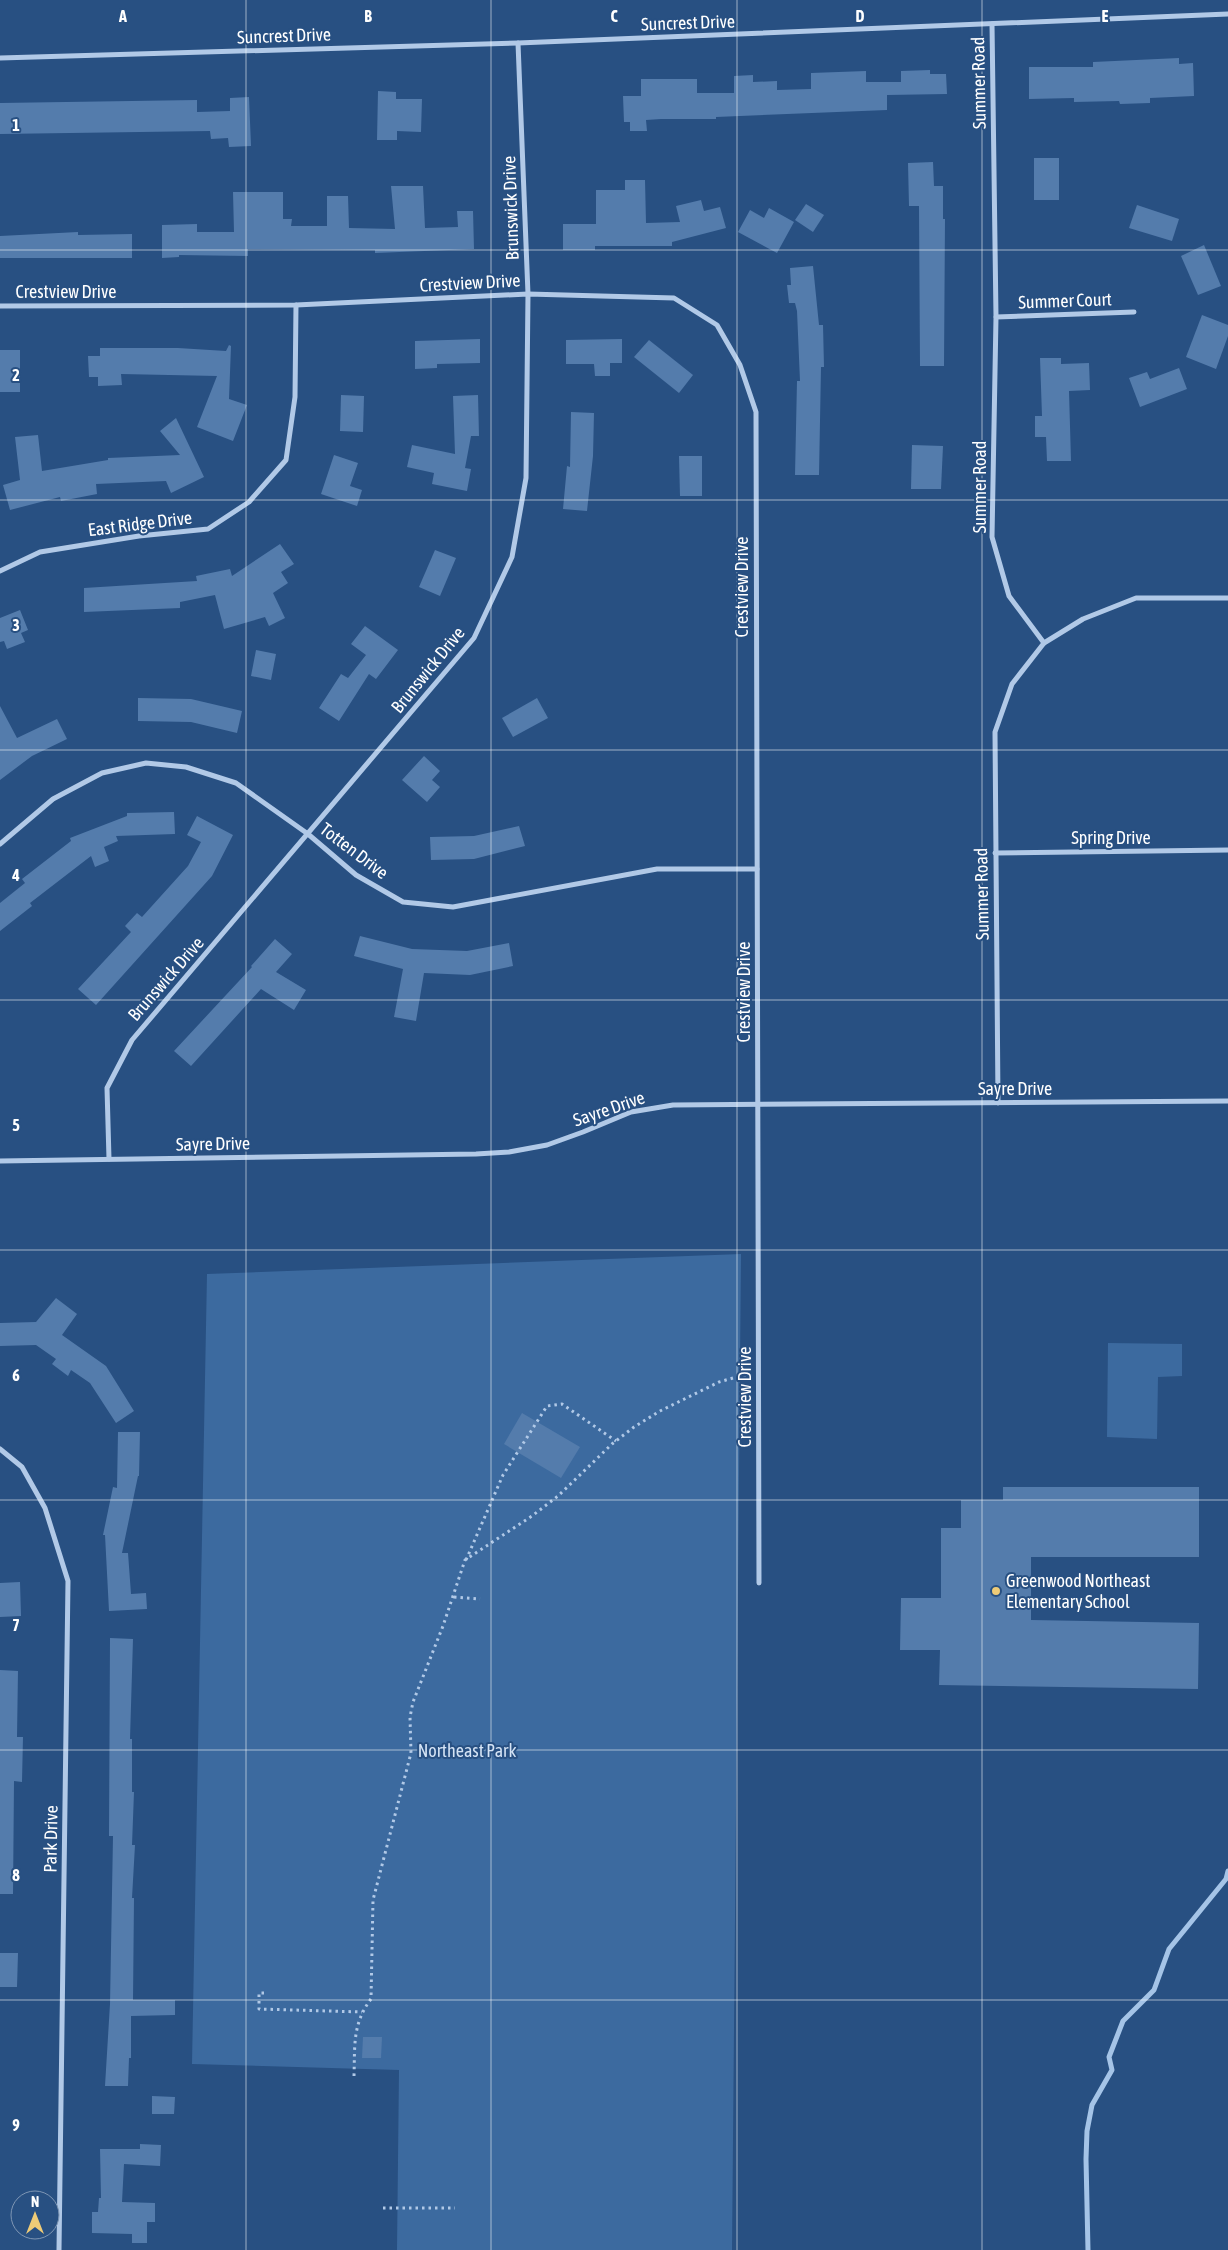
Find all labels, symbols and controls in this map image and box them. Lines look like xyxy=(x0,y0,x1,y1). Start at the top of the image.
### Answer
text: A xyxy=(118,7,127,25)
text: B xyxy=(364,7,372,25)
text: C xyxy=(610,7,618,25)
text: D xyxy=(856,7,865,25)
text: E xyxy=(1102,7,1109,25)
street label: Suncrest Drive xyxy=(641,10,735,35)
street label: Suncrest Drive xyxy=(237,23,331,48)
street label: Summer Road xyxy=(967,37,990,129)
text: 1 xyxy=(12,116,20,134)
street label: Brunswick Drive xyxy=(498,155,523,261)
street label: Crestview Drive xyxy=(419,269,521,296)
street label: Crestview Drive xyxy=(16,281,116,302)
street label: Summer Court xyxy=(1018,288,1112,313)
text: 2 xyxy=(12,366,20,384)
street label: Summer Road xyxy=(969,441,990,533)
street label: East Ridge Drive xyxy=(87,507,193,540)
street label: Crestview Drive xyxy=(731,537,752,637)
text: 3 xyxy=(12,616,20,634)
street label: Brunswick Drive xyxy=(387,622,469,717)
street label: Totten Drive xyxy=(316,818,392,883)
street label: Spring Drive xyxy=(1071,827,1151,848)
street label: Summer Road xyxy=(970,848,993,940)
text: 4 xyxy=(11,866,20,884)
street label: Brunswick Drive xyxy=(123,932,208,1025)
street label: Crestview Drive xyxy=(733,942,754,1042)
street label: Sayre Drive xyxy=(978,1078,1052,1099)
street label: Sayre Drive xyxy=(570,1087,647,1131)
text: 5 xyxy=(12,1116,20,1134)
street label: Sayre Drive xyxy=(176,1132,250,1155)
street label: Crestview Drive xyxy=(734,1347,755,1447)
text: 6 xyxy=(12,1366,20,1384)
place label: Greenwood Northeast Elementary School xyxy=(1006,1570,1151,1612)
marker: Greenwood Northeast Elementary School xyxy=(990,1585,1002,1597)
text: 7 xyxy=(12,1616,20,1634)
park label: Northeast Park xyxy=(418,1740,516,1761)
street label: Park Drive xyxy=(39,1805,62,1873)
text: 8 xyxy=(12,1866,20,1884)
text: 9 xyxy=(12,2116,20,2134)
north arrow xyxy=(10,2190,60,2240)
text: N xyxy=(31,2194,39,2210)

